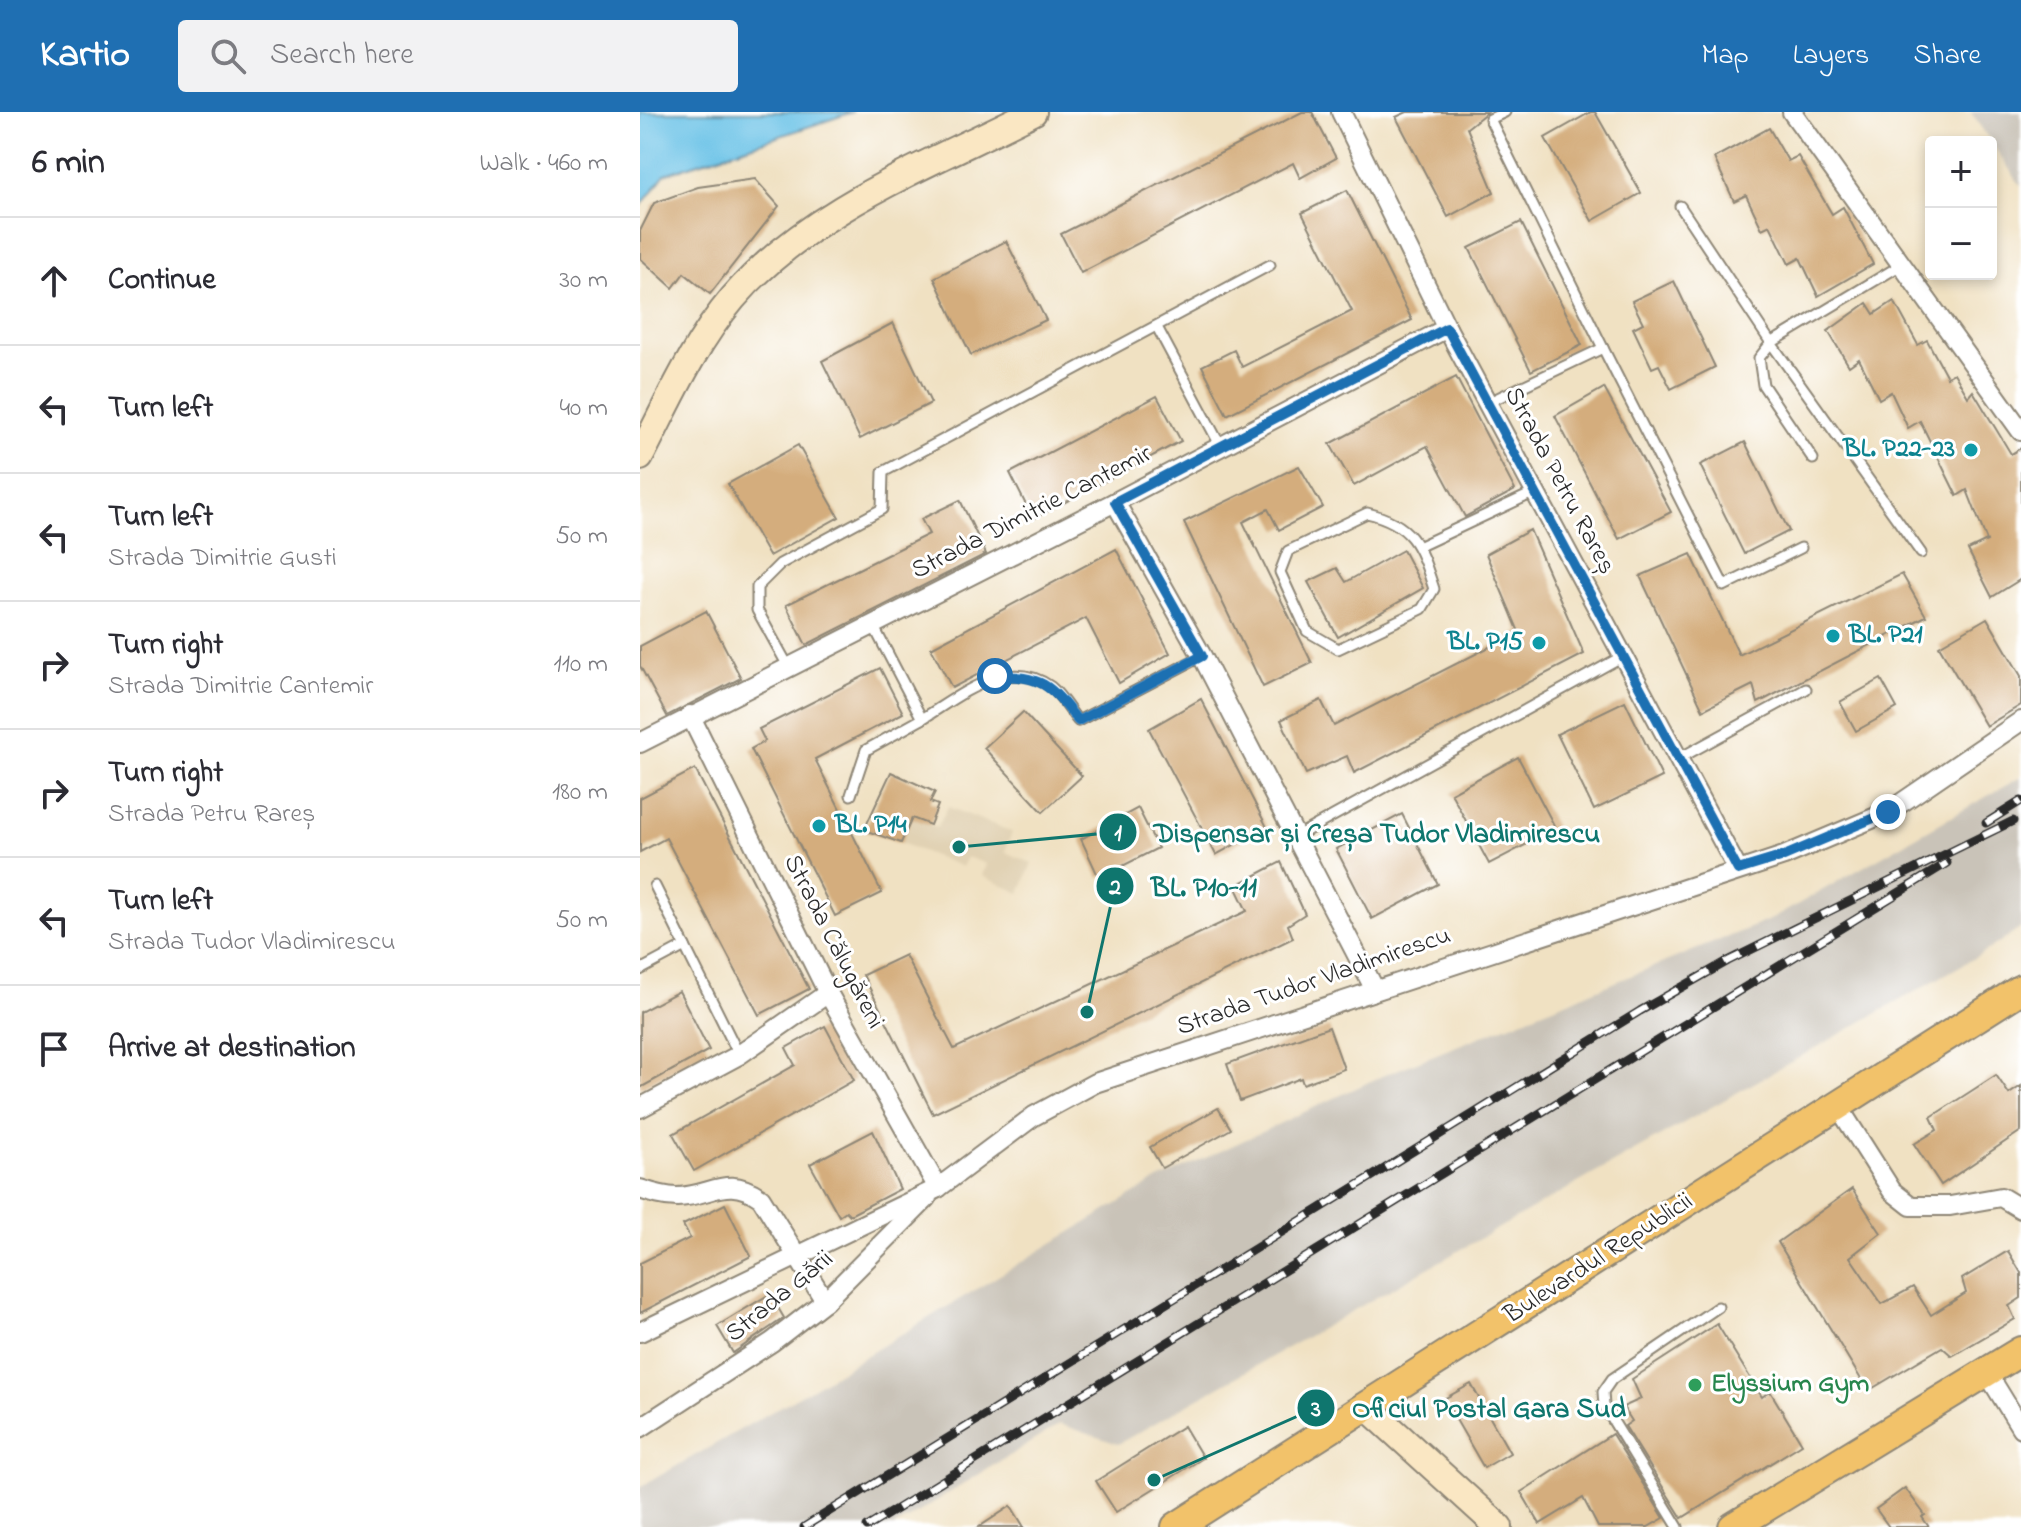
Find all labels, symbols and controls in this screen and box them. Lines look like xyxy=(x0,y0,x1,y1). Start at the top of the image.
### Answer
search box xyxy=(178,20,738,92)
text: Kartio xyxy=(40,28,130,84)
icon: search xyxy=(206,34,250,78)
text: Search here xyxy=(270,34,414,78)
text: Map xyxy=(1701,36,1749,77)
text: Layers xyxy=(1793,36,1869,77)
text: Share xyxy=(1913,36,1981,77)
map controls xyxy=(1925,136,1997,280)
button: + xyxy=(1925,136,1997,208)
text: 6 min xyxy=(32,139,105,189)
text: Walk · 460 m xyxy=(479,145,608,183)
button: − xyxy=(1925,208,1997,280)
icon: ahead xyxy=(32,259,76,303)
text: Continue xyxy=(108,259,216,303)
text: 30 m xyxy=(559,262,608,300)
street label: Strada Petru Rareș xyxy=(1494,381,1624,581)
icon: left xyxy=(32,387,76,431)
text: Turn left xyxy=(108,387,213,431)
text: 40 m xyxy=(559,390,608,428)
place label: BL. P22-23 xyxy=(1842,431,1955,469)
street label: Strada Dimitrie Cantemir xyxy=(905,435,1160,590)
marker: BL. P22-23 xyxy=(1962,441,1980,459)
text: Turn left xyxy=(108,496,213,540)
icon: left xyxy=(32,515,76,559)
text: 50 m xyxy=(555,518,608,556)
text: Strada Dimitrie Gusti xyxy=(108,540,337,578)
place label: BL. P21 xyxy=(1848,617,1923,655)
text: Turn right xyxy=(108,624,223,668)
place label: BL. P15 xyxy=(1446,624,1523,662)
marker: BL. P21 xyxy=(1824,627,1842,645)
marker: BL. P15 xyxy=(1530,634,1548,652)
icon: right xyxy=(32,643,76,687)
text: 110 m xyxy=(554,646,608,684)
route start xyxy=(977,658,1013,694)
text: Strada Dimitrie Cantemir xyxy=(108,668,373,706)
text: Turn right xyxy=(108,752,223,796)
icon: right xyxy=(32,771,76,815)
text: 180 m xyxy=(552,774,608,812)
route end xyxy=(1870,794,1906,830)
text: Strada Petru Rareș xyxy=(108,796,315,834)
callout: Dispensar și Creșa Tudor Vladimirescu xyxy=(1098,806,1617,858)
place label: BL. P14 xyxy=(834,807,907,845)
text: Dispensar și Creșa Tudor Vladimirescu xyxy=(1152,815,1600,856)
marker: BL. P14 xyxy=(810,817,828,835)
text: 1 xyxy=(1114,817,1122,852)
street label: Strada Călugăreni xyxy=(773,848,893,1036)
callout: BL. P10-11 xyxy=(1095,860,1273,912)
text: BL. P10-11 xyxy=(1149,869,1257,910)
text: 2 xyxy=(1108,871,1121,906)
text: Turn left xyxy=(108,880,213,924)
icon: left xyxy=(32,899,76,943)
text: 50 m xyxy=(555,902,608,940)
street label: Strada Tudor Vladimirescu xyxy=(1172,917,1456,1047)
text: Strada Tudor Vladimirescu xyxy=(108,924,396,962)
icon: arrive xyxy=(32,1027,76,1071)
text: Arrive at destination xyxy=(108,1027,356,1071)
street label: Bulevardul Republicii xyxy=(1496,1184,1701,1335)
street label: Strada Gării xyxy=(718,1241,842,1353)
place label: Elyssium Gym xyxy=(1711,1366,1869,1404)
marker: Elyssium Gym xyxy=(1686,1376,1704,1394)
callout: Oficiul Postal Gara Sud xyxy=(1296,1382,1642,1434)
text: Oficiul Postal Gara Sud xyxy=(1352,1390,1626,1431)
text: 3 xyxy=(1310,1393,1321,1428)

